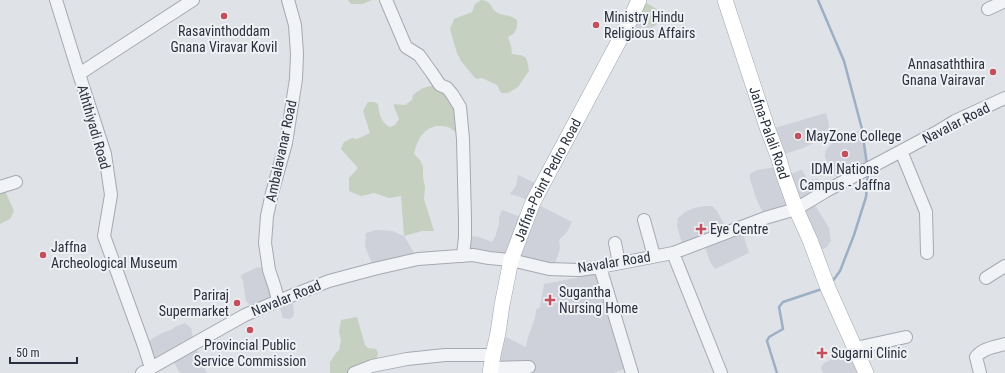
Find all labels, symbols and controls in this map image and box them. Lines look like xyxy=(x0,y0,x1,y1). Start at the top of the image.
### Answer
place label: Ministry Hindu Religious Affairs xyxy=(604,9,695,41)
marker: Rasavinthoddam Gnana Viravar Kovil xyxy=(219,11,229,21)
marker: Ministry Hindu Religious Affairs xyxy=(591,20,601,30)
place label: Rasavinthoddam Gnana Viravar Kovil xyxy=(171,23,277,55)
place label: Annasaththira Gnana Vairavar xyxy=(902,56,985,88)
marker: Annasaththira Gnana Vairavar xyxy=(988,67,998,77)
street label: Aththiyadi Road xyxy=(74,83,114,171)
street label: Jafna-Palali Road xyxy=(746,84,792,181)
street label: Ambalavanar Road xyxy=(262,99,300,203)
street label: Navalar Road xyxy=(920,99,992,147)
street label: Jaffna-Point Pedro Road xyxy=(511,116,584,244)
place label: MayZone College xyxy=(806,128,902,144)
marker: MayZone College xyxy=(793,131,803,141)
marker: IDM Nations Campus - Jaffna xyxy=(840,149,850,159)
place label: IDM Nations Campus - Jaffna xyxy=(800,161,890,193)
place label: Eye Centre xyxy=(710,221,769,237)
marker: Eye Centre xyxy=(695,223,707,235)
place label: Jaffna Archeological Museum xyxy=(51,239,178,271)
street label: Navalar Road xyxy=(577,248,651,276)
marker: Jaffna Archeological Museum xyxy=(38,250,48,260)
street label: Navalar Road xyxy=(249,277,323,319)
place label: Sugantha Nursing Home xyxy=(559,284,638,316)
place label: Pariraj Supermarket xyxy=(159,287,229,319)
marker: Sugantha Nursing Home xyxy=(544,294,556,306)
marker: Pariraj Supermarket xyxy=(232,298,242,308)
marker: Provincial Public Service Commission xyxy=(245,325,255,335)
place label: Provincial Public Service Commission xyxy=(194,337,306,369)
scale bar xyxy=(10,339,77,365)
place label: Sugarni Clinic xyxy=(831,345,907,361)
text: 50 m xyxy=(16,346,40,360)
marker: Sugarni Clinic xyxy=(816,347,828,359)

